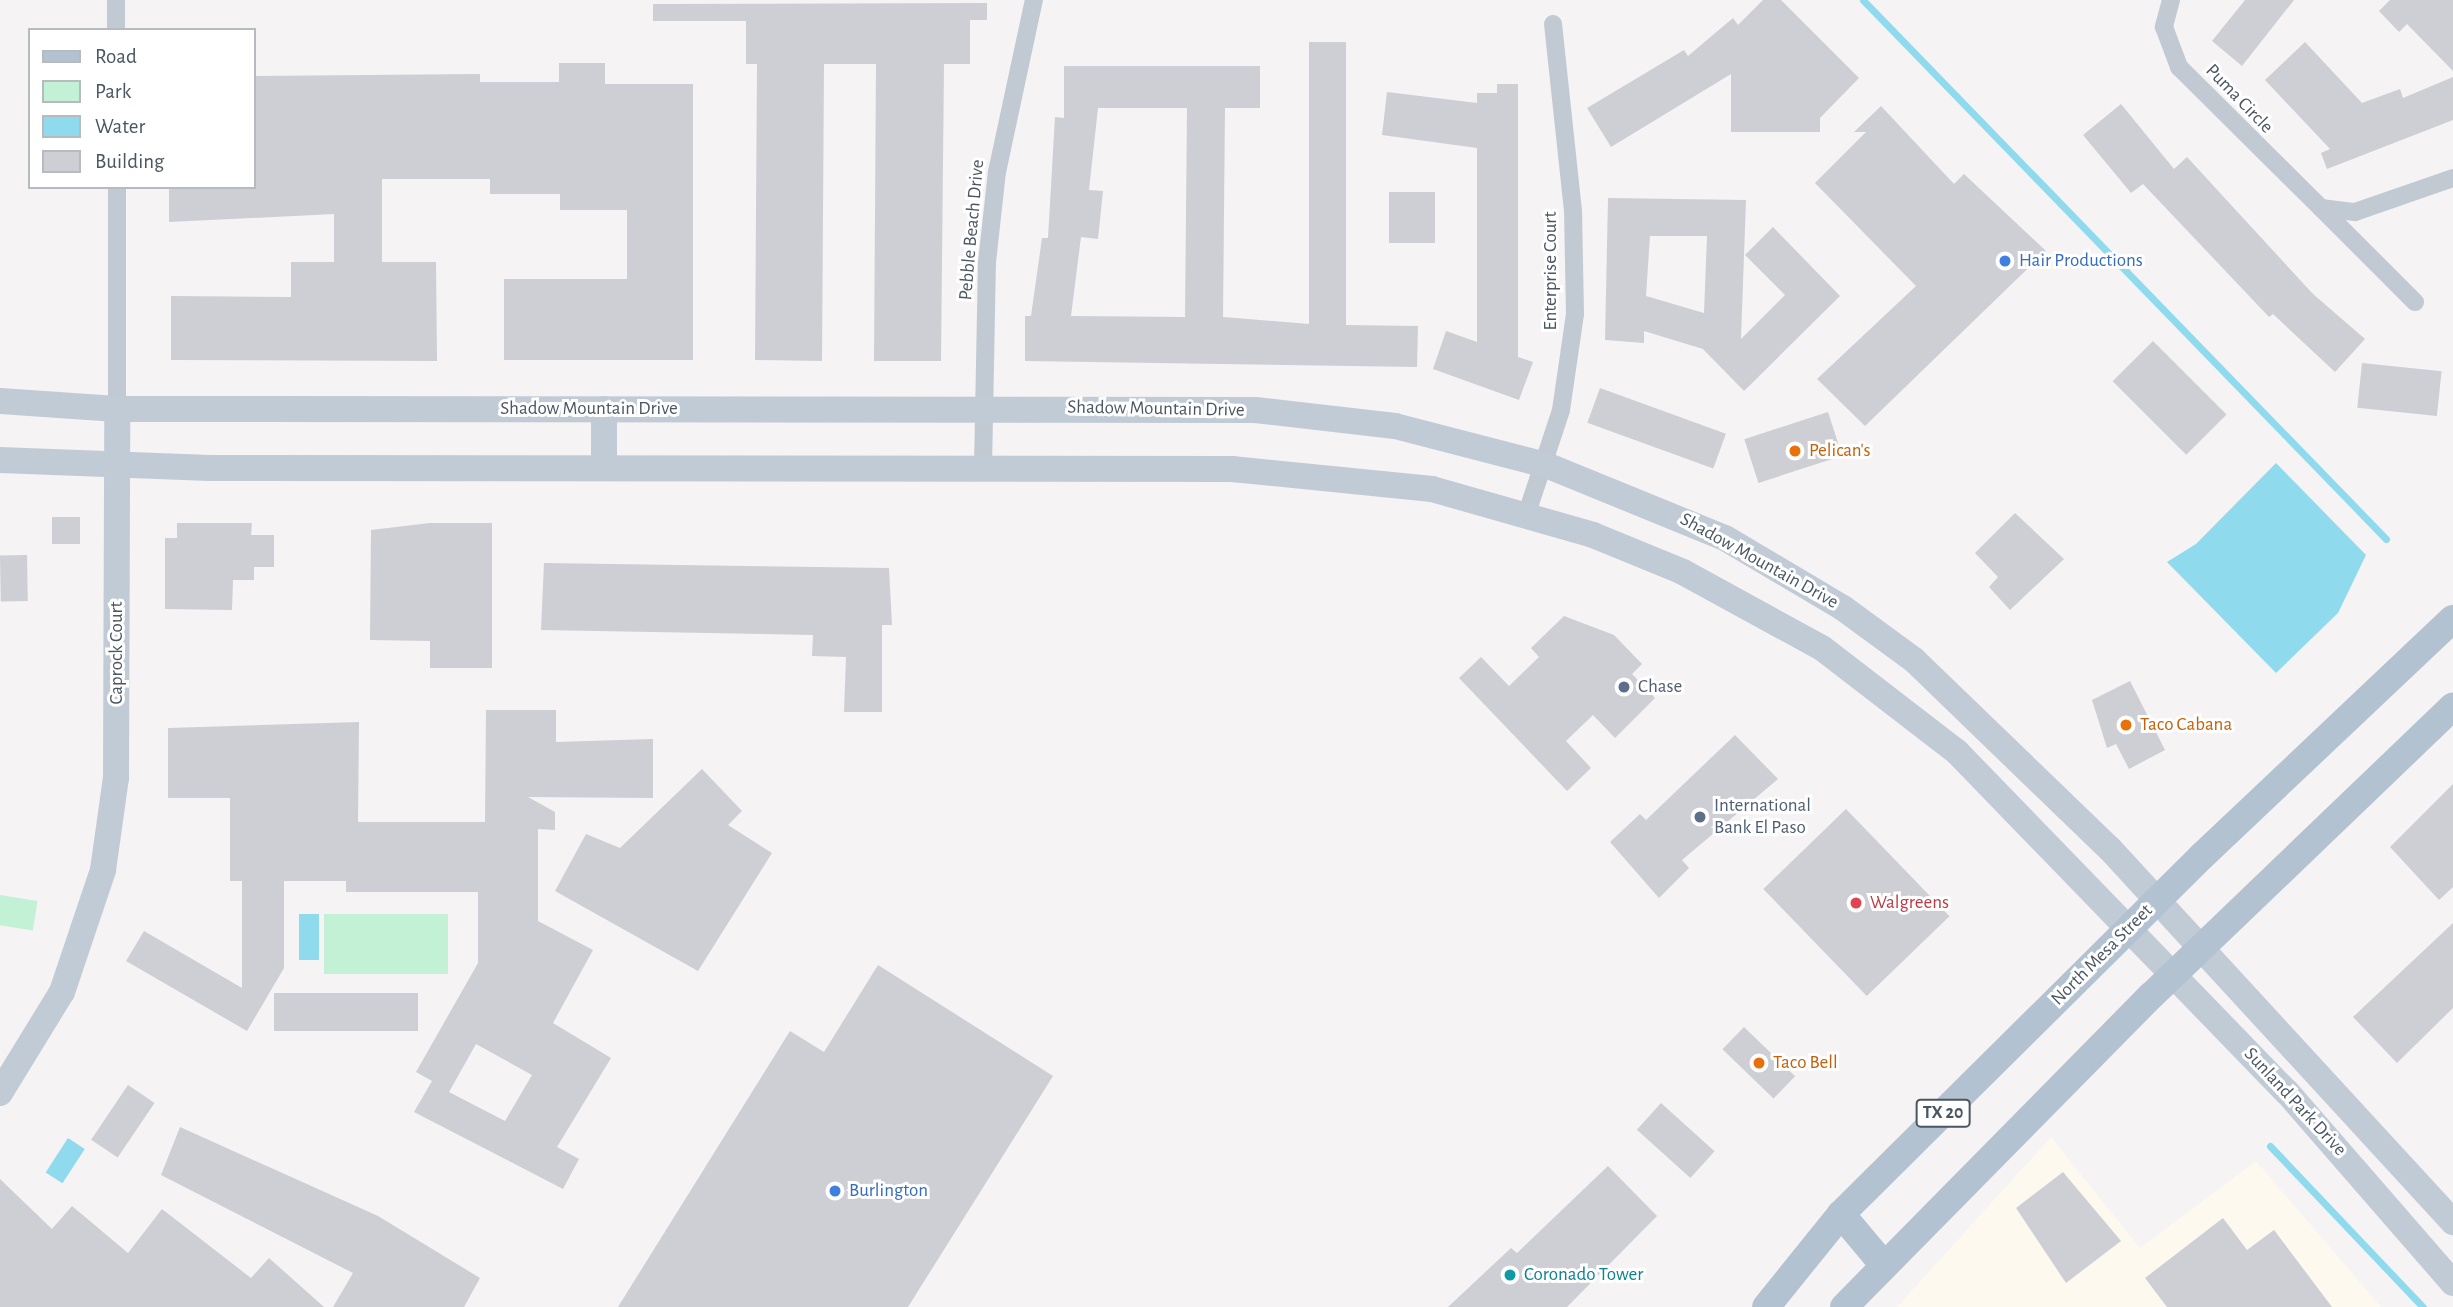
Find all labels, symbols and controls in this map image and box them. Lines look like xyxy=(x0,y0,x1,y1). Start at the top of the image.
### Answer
legend xyxy=(28,28,256,189)
text: Road xyxy=(95,46,137,67)
street label: Puma Circle xyxy=(2200,60,2278,138)
text: Park xyxy=(95,81,131,102)
text: Water xyxy=(95,116,145,137)
text: Building xyxy=(95,151,164,172)
street label: Pebble Beach Drive xyxy=(954,159,990,301)
street label: Enterprise Court xyxy=(1540,211,1562,331)
place label: Hair Productions xyxy=(2019,250,2143,272)
marker: Hair Productions xyxy=(1997,253,2013,269)
street label: Shadow Mountain Drive xyxy=(1067,396,1245,422)
street label: Shadow Mountain Drive xyxy=(500,398,678,420)
place label: Pelican's xyxy=(1809,440,1871,462)
marker: Pelican's xyxy=(1787,443,1803,459)
street label: Shadow Mountain Drive xyxy=(1676,508,1842,614)
street label: Caprock Court xyxy=(106,601,128,705)
place label: Chase xyxy=(1638,676,1682,698)
marker: Chase xyxy=(1616,679,1632,695)
place label: Taco Cabana xyxy=(2140,714,2232,736)
marker: Taco Cabana xyxy=(2118,717,2134,733)
place label: International Bank El Paso xyxy=(1714,795,1811,839)
marker: International Bank El Paso xyxy=(1692,809,1708,825)
place label: Walgreens xyxy=(1870,892,1949,914)
marker: Walgreens xyxy=(1848,895,1864,911)
street label: North Mesa Street xyxy=(2047,900,2157,1010)
street label: Sunland Park Drive xyxy=(2239,1043,2351,1161)
place label: Taco Bell xyxy=(1773,1052,1838,1074)
marker: Taco Bell xyxy=(1751,1055,1767,1071)
road number: TX 20 xyxy=(1915,1098,1971,1128)
place label: Burlington xyxy=(849,1180,928,1202)
marker: Burlington xyxy=(827,1183,843,1199)
place label: Coronado Tower xyxy=(1524,1264,1643,1286)
marker: Coronado Tower xyxy=(1502,1267,1518,1283)

